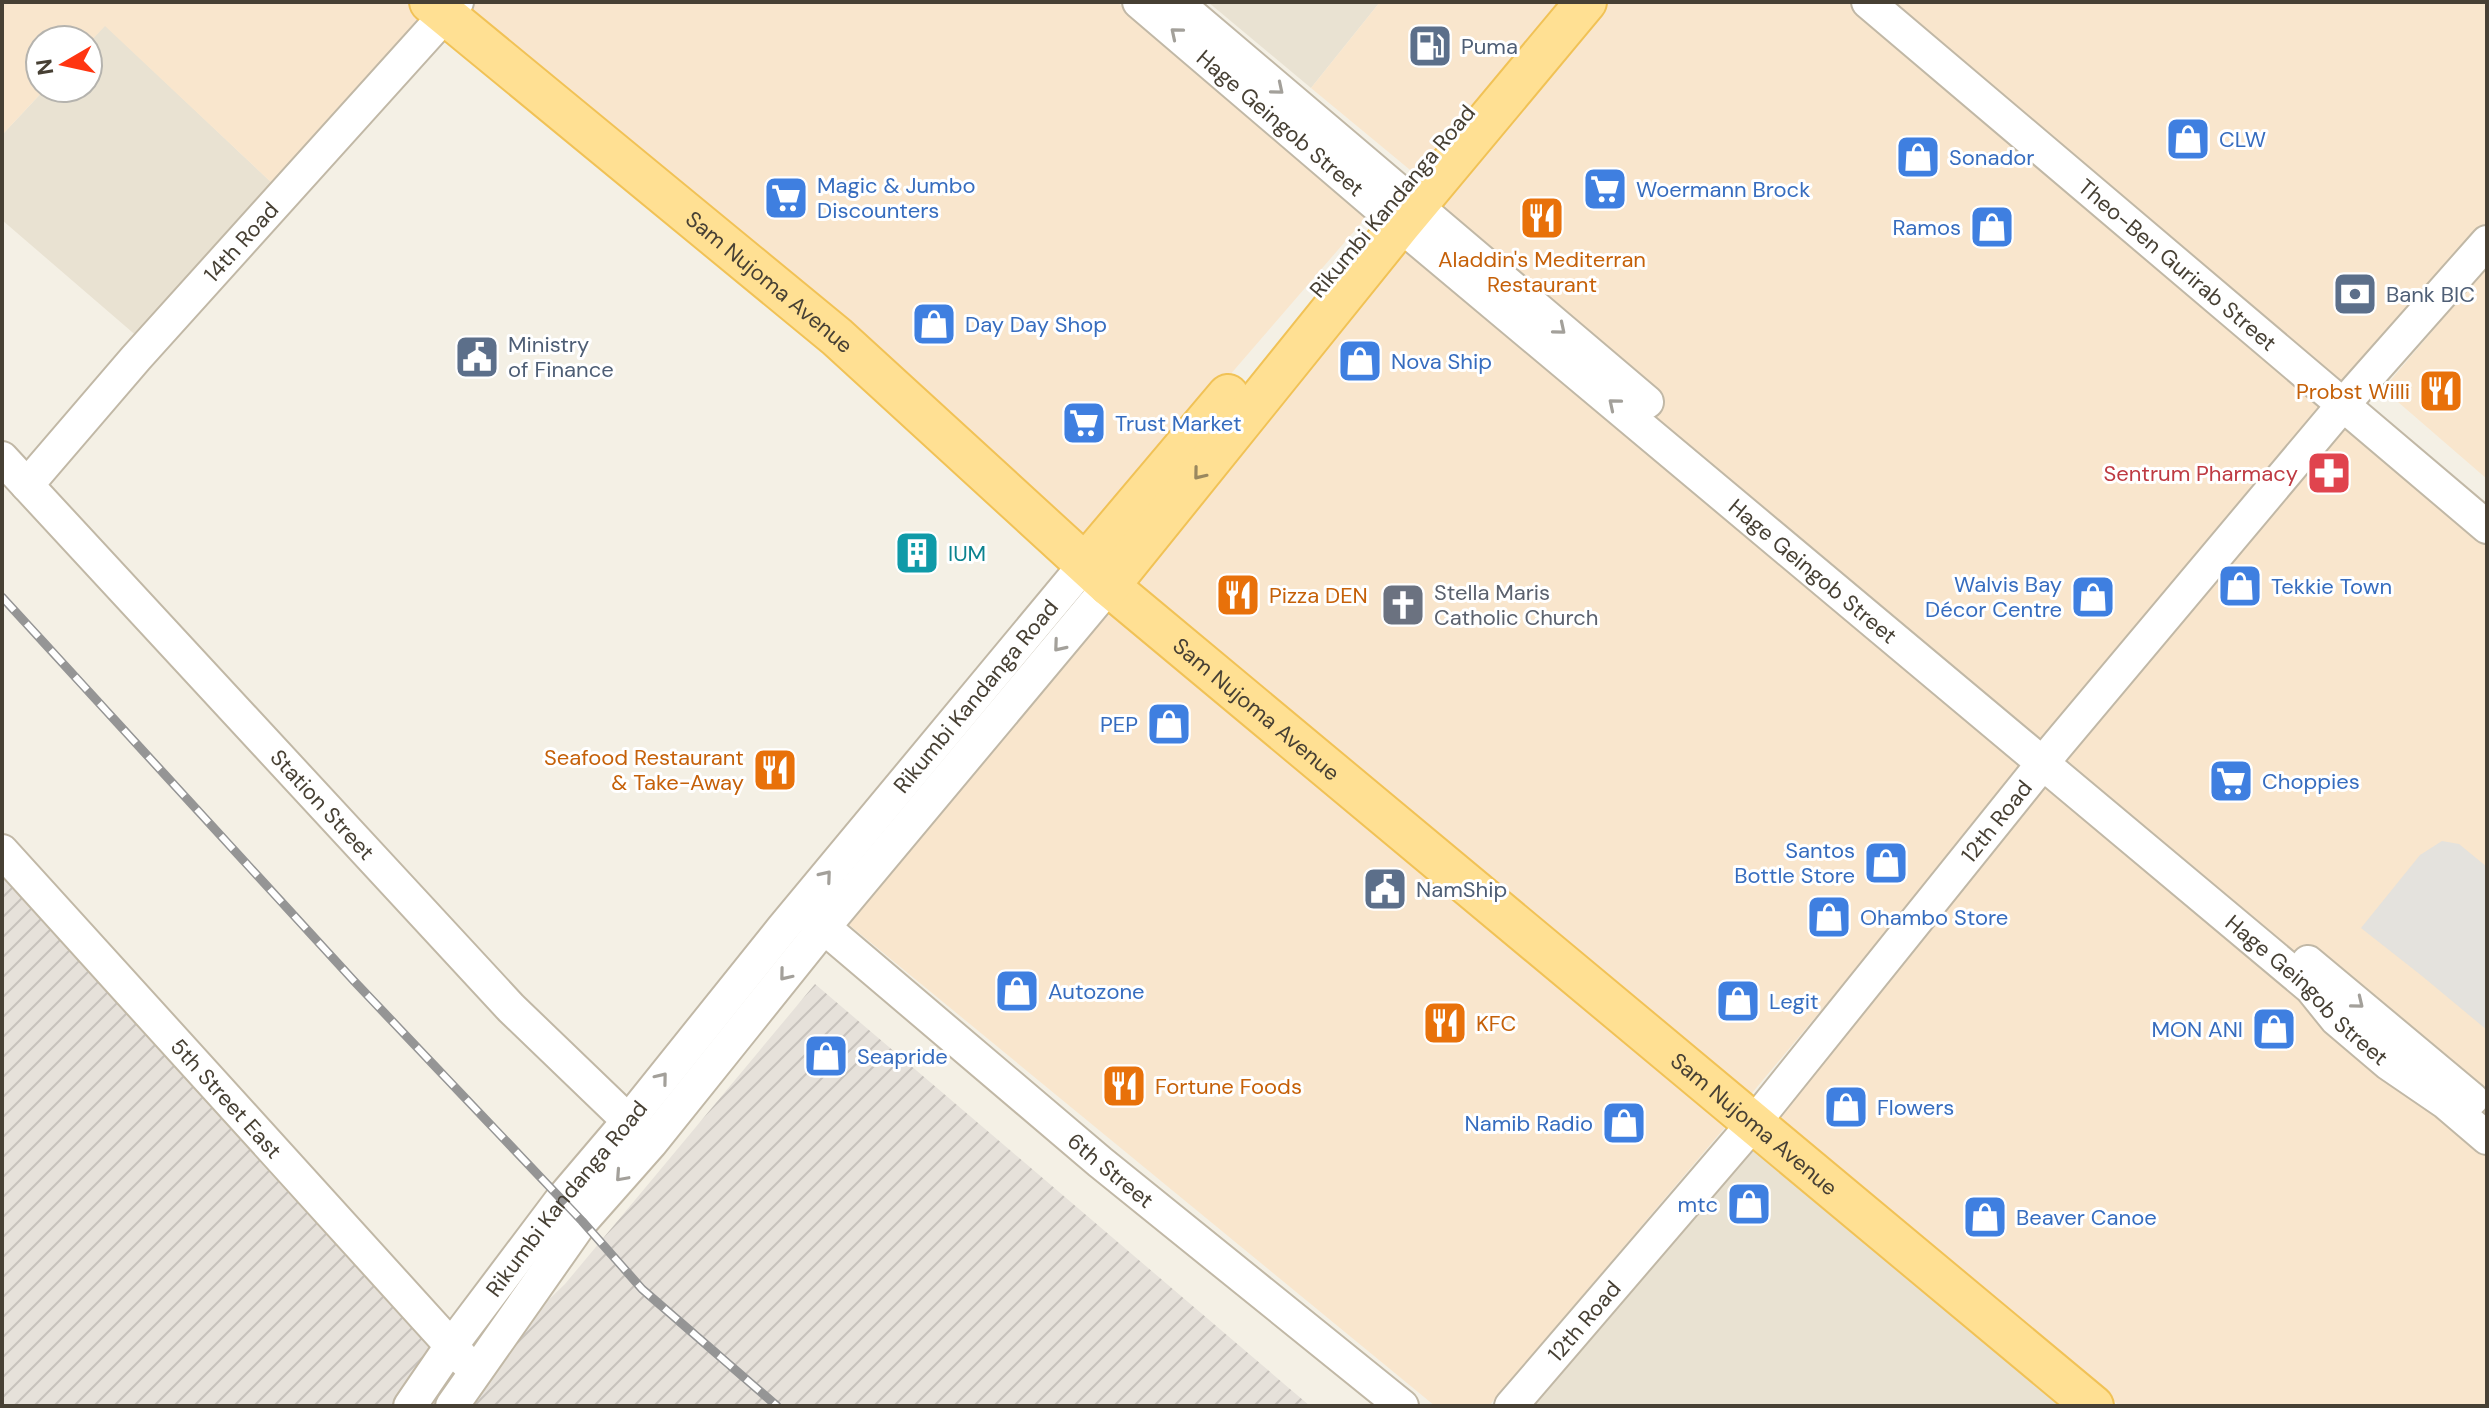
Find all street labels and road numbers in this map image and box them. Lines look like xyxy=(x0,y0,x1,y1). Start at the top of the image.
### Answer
street label: Hage Geingob Street xyxy=(1190,44,1370,203)
street label: Rikumbi Kandanga Road xyxy=(1303,99,1482,304)
street label: Theo-Ben Gurirab Street xyxy=(2072,173,2283,357)
street label: 14th Road xyxy=(197,196,285,288)
street label: Sam Nujoma Avenue xyxy=(680,205,859,360)
street label: Hage Geingob Street xyxy=(1722,492,1903,650)
street label: Rikumbi Kandanga Road xyxy=(887,594,1065,799)
street label: Sam Nujoma Avenue xyxy=(1167,631,1346,787)
street label: Station Street xyxy=(264,743,381,866)
street label: 12th Road xyxy=(1955,774,2039,869)
street label: Hage Geingob Street xyxy=(2219,908,2394,1072)
street label: 5th Street East xyxy=(164,1032,288,1165)
street label: Sam Nujoma Avenue xyxy=(1665,1046,1843,1202)
street label: Rikumbi Kandanga Road xyxy=(479,1095,654,1303)
street label: 6th Street xyxy=(1061,1127,1159,1215)
street label: 12th Road xyxy=(1541,1275,1627,1368)

